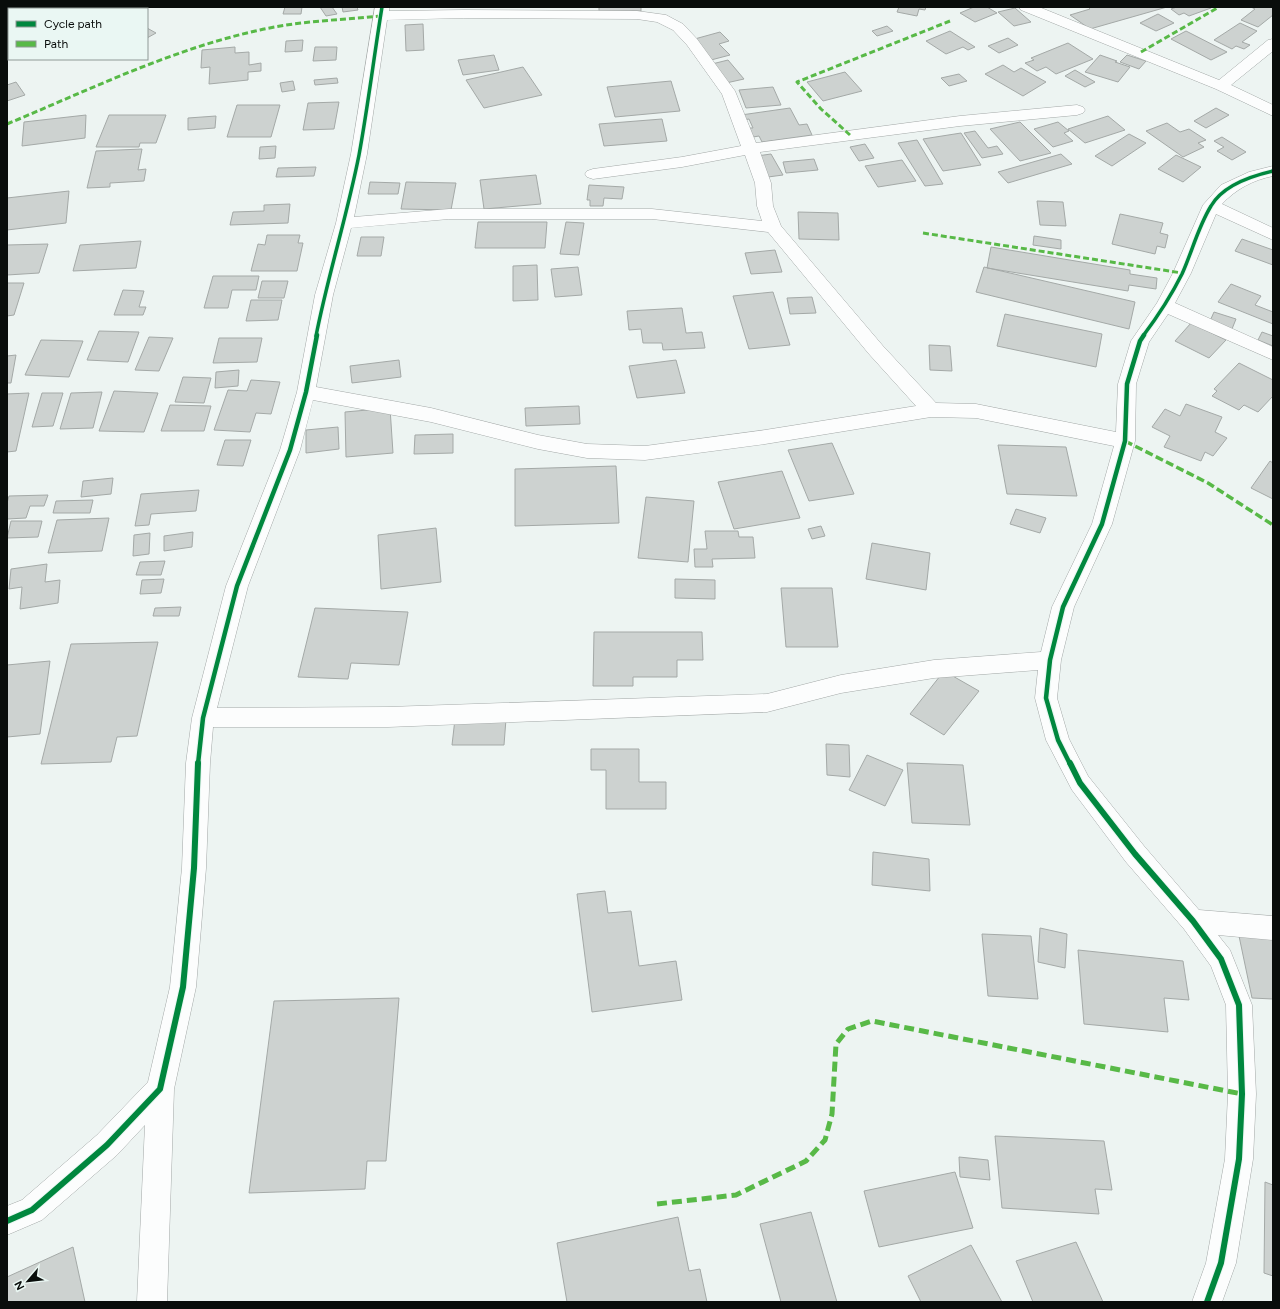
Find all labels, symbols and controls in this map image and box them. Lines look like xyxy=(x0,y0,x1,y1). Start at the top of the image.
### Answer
legend xyxy=(8,8,148,60)
text: Cycle path xyxy=(44,17,102,31)
text: Path xyxy=(44,37,68,51)
north arrow xyxy=(8,1261,48,1301)
text: N xyxy=(12,1279,27,1292)

